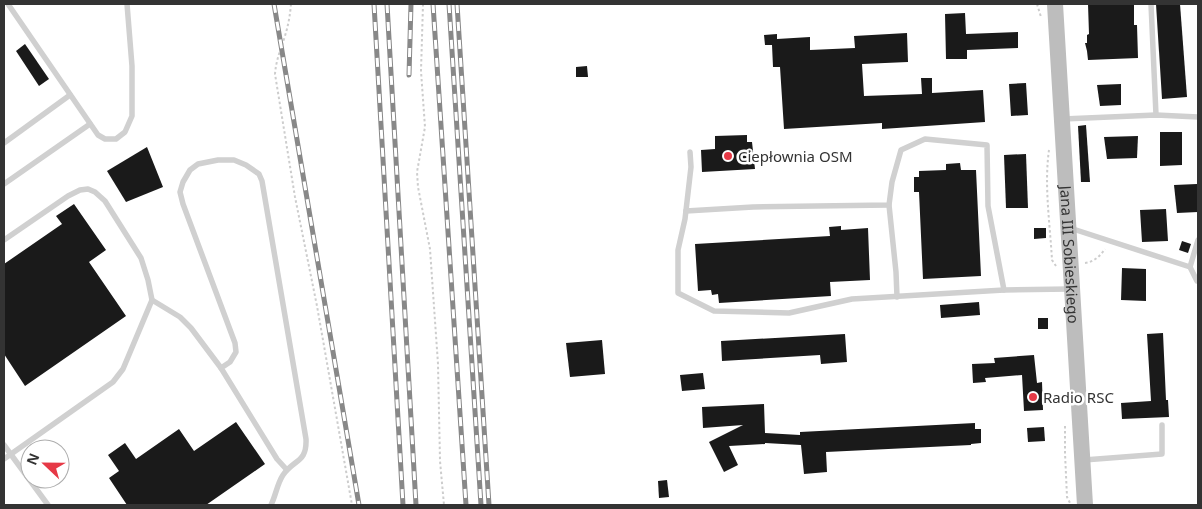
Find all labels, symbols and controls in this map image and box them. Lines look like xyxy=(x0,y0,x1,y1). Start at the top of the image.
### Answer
place label: Ciepłownia OSM xyxy=(738,146,852,166)
marker: Ciepłownia OSM xyxy=(722,150,734,162)
street label: Jana III Sobieskiego xyxy=(1056,183,1084,324)
place label: Radio RSC xyxy=(1043,387,1114,407)
marker: Radio RSC xyxy=(1027,391,1039,403)
north arrow xyxy=(20,439,70,489)
text: N xyxy=(22,450,43,468)

